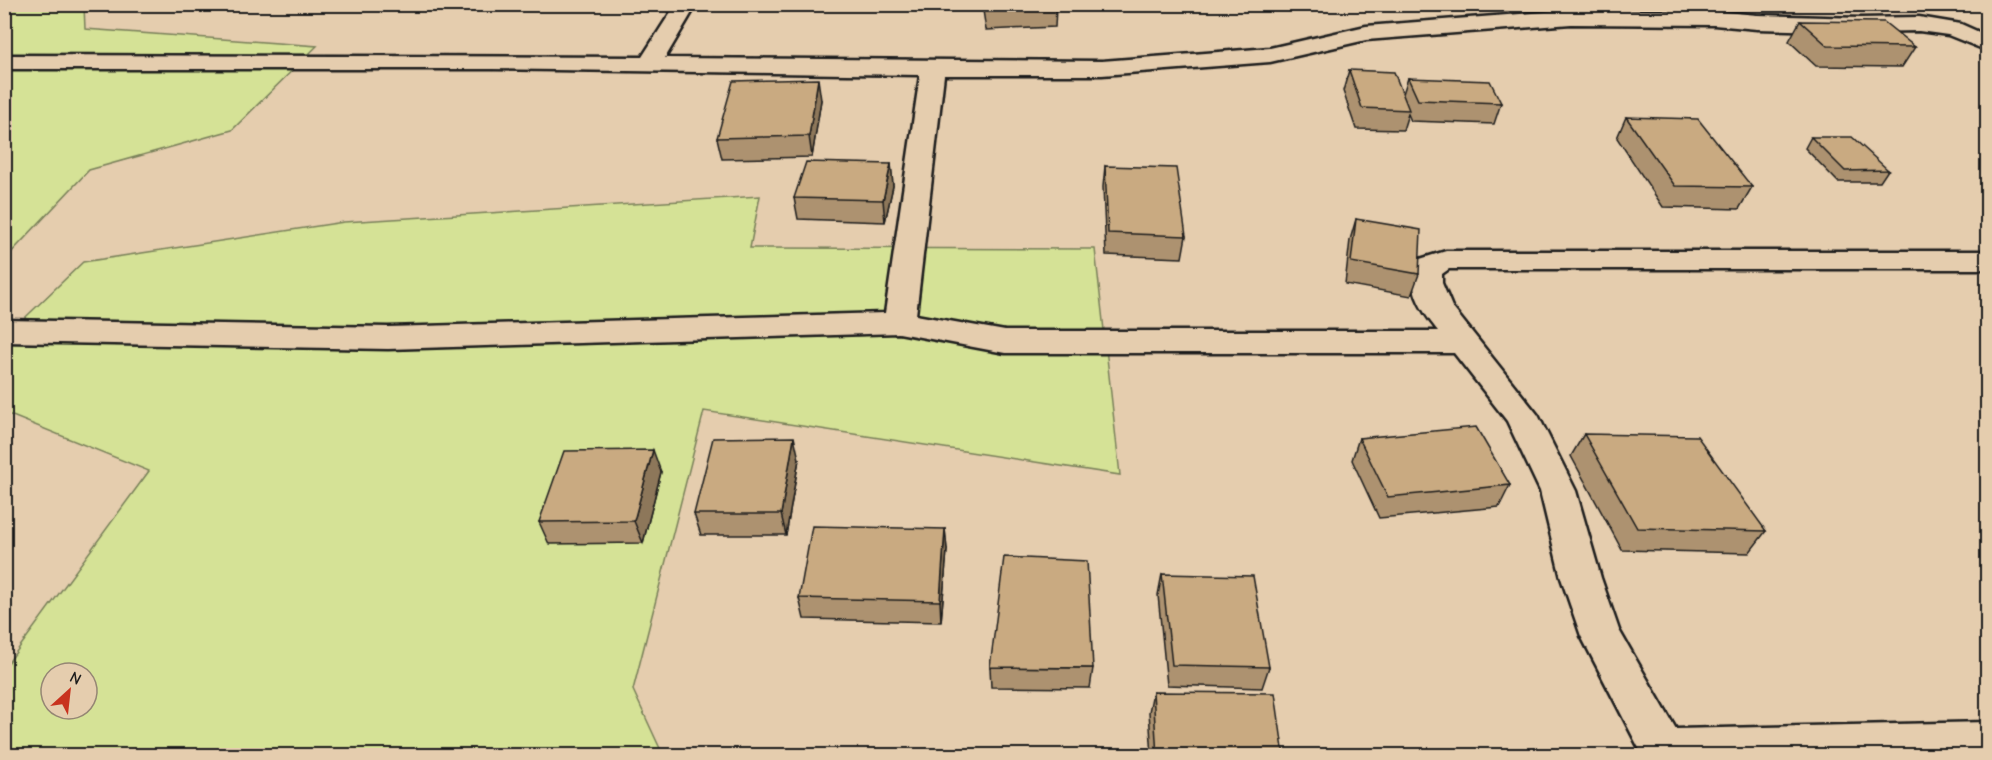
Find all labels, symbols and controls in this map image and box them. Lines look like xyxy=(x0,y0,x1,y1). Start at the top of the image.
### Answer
north arrow xyxy=(39,661,99,721)
text: N xyxy=(67,668,84,689)

